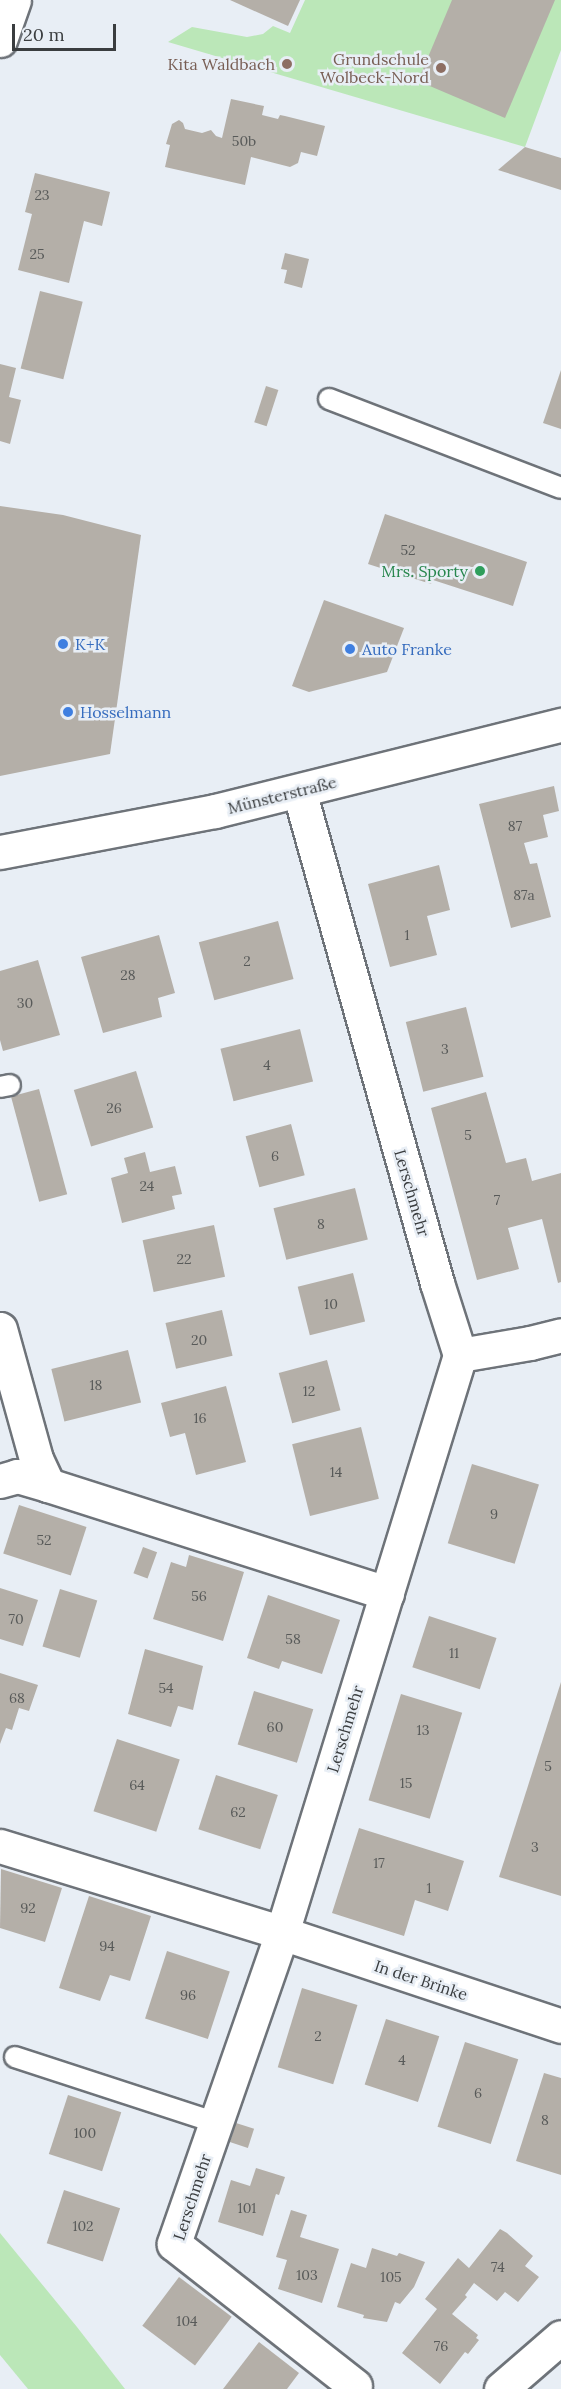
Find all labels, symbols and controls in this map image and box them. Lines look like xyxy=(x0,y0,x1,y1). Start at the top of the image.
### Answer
scale bar xyxy=(15,12,118,50)
text: 20 m xyxy=(23,23,65,46)
place label: Grundschule Wolbeck-Nord xyxy=(320,49,429,87)
place label: Kita Waldbach xyxy=(168,54,275,74)
marker: Kita Waldbach xyxy=(280,57,294,71)
marker: Grundschule Wolbeck-Nord xyxy=(434,61,448,75)
house number: 50b xyxy=(232,133,256,149)
house number: 23 xyxy=(34,187,50,203)
house number: 25 xyxy=(29,246,45,262)
house number: 52 xyxy=(400,542,416,558)
place label: Mrs. Sporty xyxy=(381,561,468,581)
marker: Mrs. Sporty xyxy=(473,564,487,578)
place label: K+K xyxy=(75,634,105,654)
marker: K+K xyxy=(56,637,70,651)
place label: Auto Franke xyxy=(362,639,452,659)
marker: Auto Franke xyxy=(343,642,357,656)
place label: Hosselmann xyxy=(80,702,171,722)
marker: Hosselmann xyxy=(61,705,75,719)
street label: Münsterstraße xyxy=(226,772,338,818)
house number: 87 xyxy=(508,818,522,834)
house number: 87a xyxy=(513,887,535,903)
house number: 1 xyxy=(404,927,410,943)
house number: 2 xyxy=(243,953,251,969)
house number: 28 xyxy=(120,967,136,983)
house number: 30 xyxy=(17,995,33,1011)
house number: 3 xyxy=(441,1041,449,1057)
house number: 4 xyxy=(263,1057,271,1073)
house number: 26 xyxy=(106,1100,122,1116)
house number: 5 xyxy=(464,1127,472,1143)
street label: Lerschmehr xyxy=(390,1147,434,1239)
house number: 6 xyxy=(271,1148,279,1164)
house number: 24 xyxy=(140,1178,154,1194)
house number: 7 xyxy=(494,1192,500,1208)
house number: 8 xyxy=(317,1216,325,1232)
house number: 22 xyxy=(176,1251,192,1267)
house number: 10 xyxy=(324,1296,338,1312)
house number: 20 xyxy=(191,1332,207,1348)
house number: 18 xyxy=(90,1377,102,1393)
house number: 12 xyxy=(303,1383,315,1399)
house number: 16 xyxy=(193,1410,207,1426)
house number: 14 xyxy=(330,1464,342,1480)
house number: 9 xyxy=(490,1506,498,1522)
house number: 52 xyxy=(36,1532,52,1548)
house number: 56 xyxy=(191,1588,207,1604)
house number: 70 xyxy=(8,1611,24,1627)
house number: 58 xyxy=(285,1631,301,1647)
house number: 11 xyxy=(449,1645,459,1661)
house number: 54 xyxy=(158,1680,174,1696)
street label: Lerschmehr xyxy=(323,1683,367,1775)
house number: 68 xyxy=(9,1690,25,1706)
house number: 60 xyxy=(267,1719,283,1735)
house number: 13 xyxy=(417,1722,429,1738)
house number: 5 xyxy=(544,1758,552,1774)
house number: 15 xyxy=(400,1775,412,1791)
house number: 64 xyxy=(129,1777,145,1793)
house number: 62 xyxy=(230,1804,246,1820)
house number: 3 xyxy=(531,1839,539,1855)
house number: 17 xyxy=(373,1855,385,1871)
house number: 1 xyxy=(426,1880,432,1896)
house number: 92 xyxy=(20,1900,36,1916)
house number: 94 xyxy=(99,1938,115,1954)
street label: In der Brinke xyxy=(372,1956,470,2004)
house number: 96 xyxy=(180,1987,196,2003)
house number: 2 xyxy=(314,2028,322,2044)
house number: 4 xyxy=(398,2052,406,2068)
house number: 6 xyxy=(474,2085,482,2101)
house number: 8 xyxy=(541,2112,549,2128)
house number: 100 xyxy=(74,2125,96,2141)
street label: Lerschmehr xyxy=(169,2151,215,2243)
house number: 101 xyxy=(238,2200,256,2216)
house number: 102 xyxy=(72,2218,94,2234)
house number: 74 xyxy=(491,2259,505,2275)
house number: 103 xyxy=(296,2267,318,2283)
house number: 105 xyxy=(380,2269,402,2285)
house number: 104 xyxy=(176,2313,198,2329)
house number: 76 xyxy=(434,2338,448,2354)

